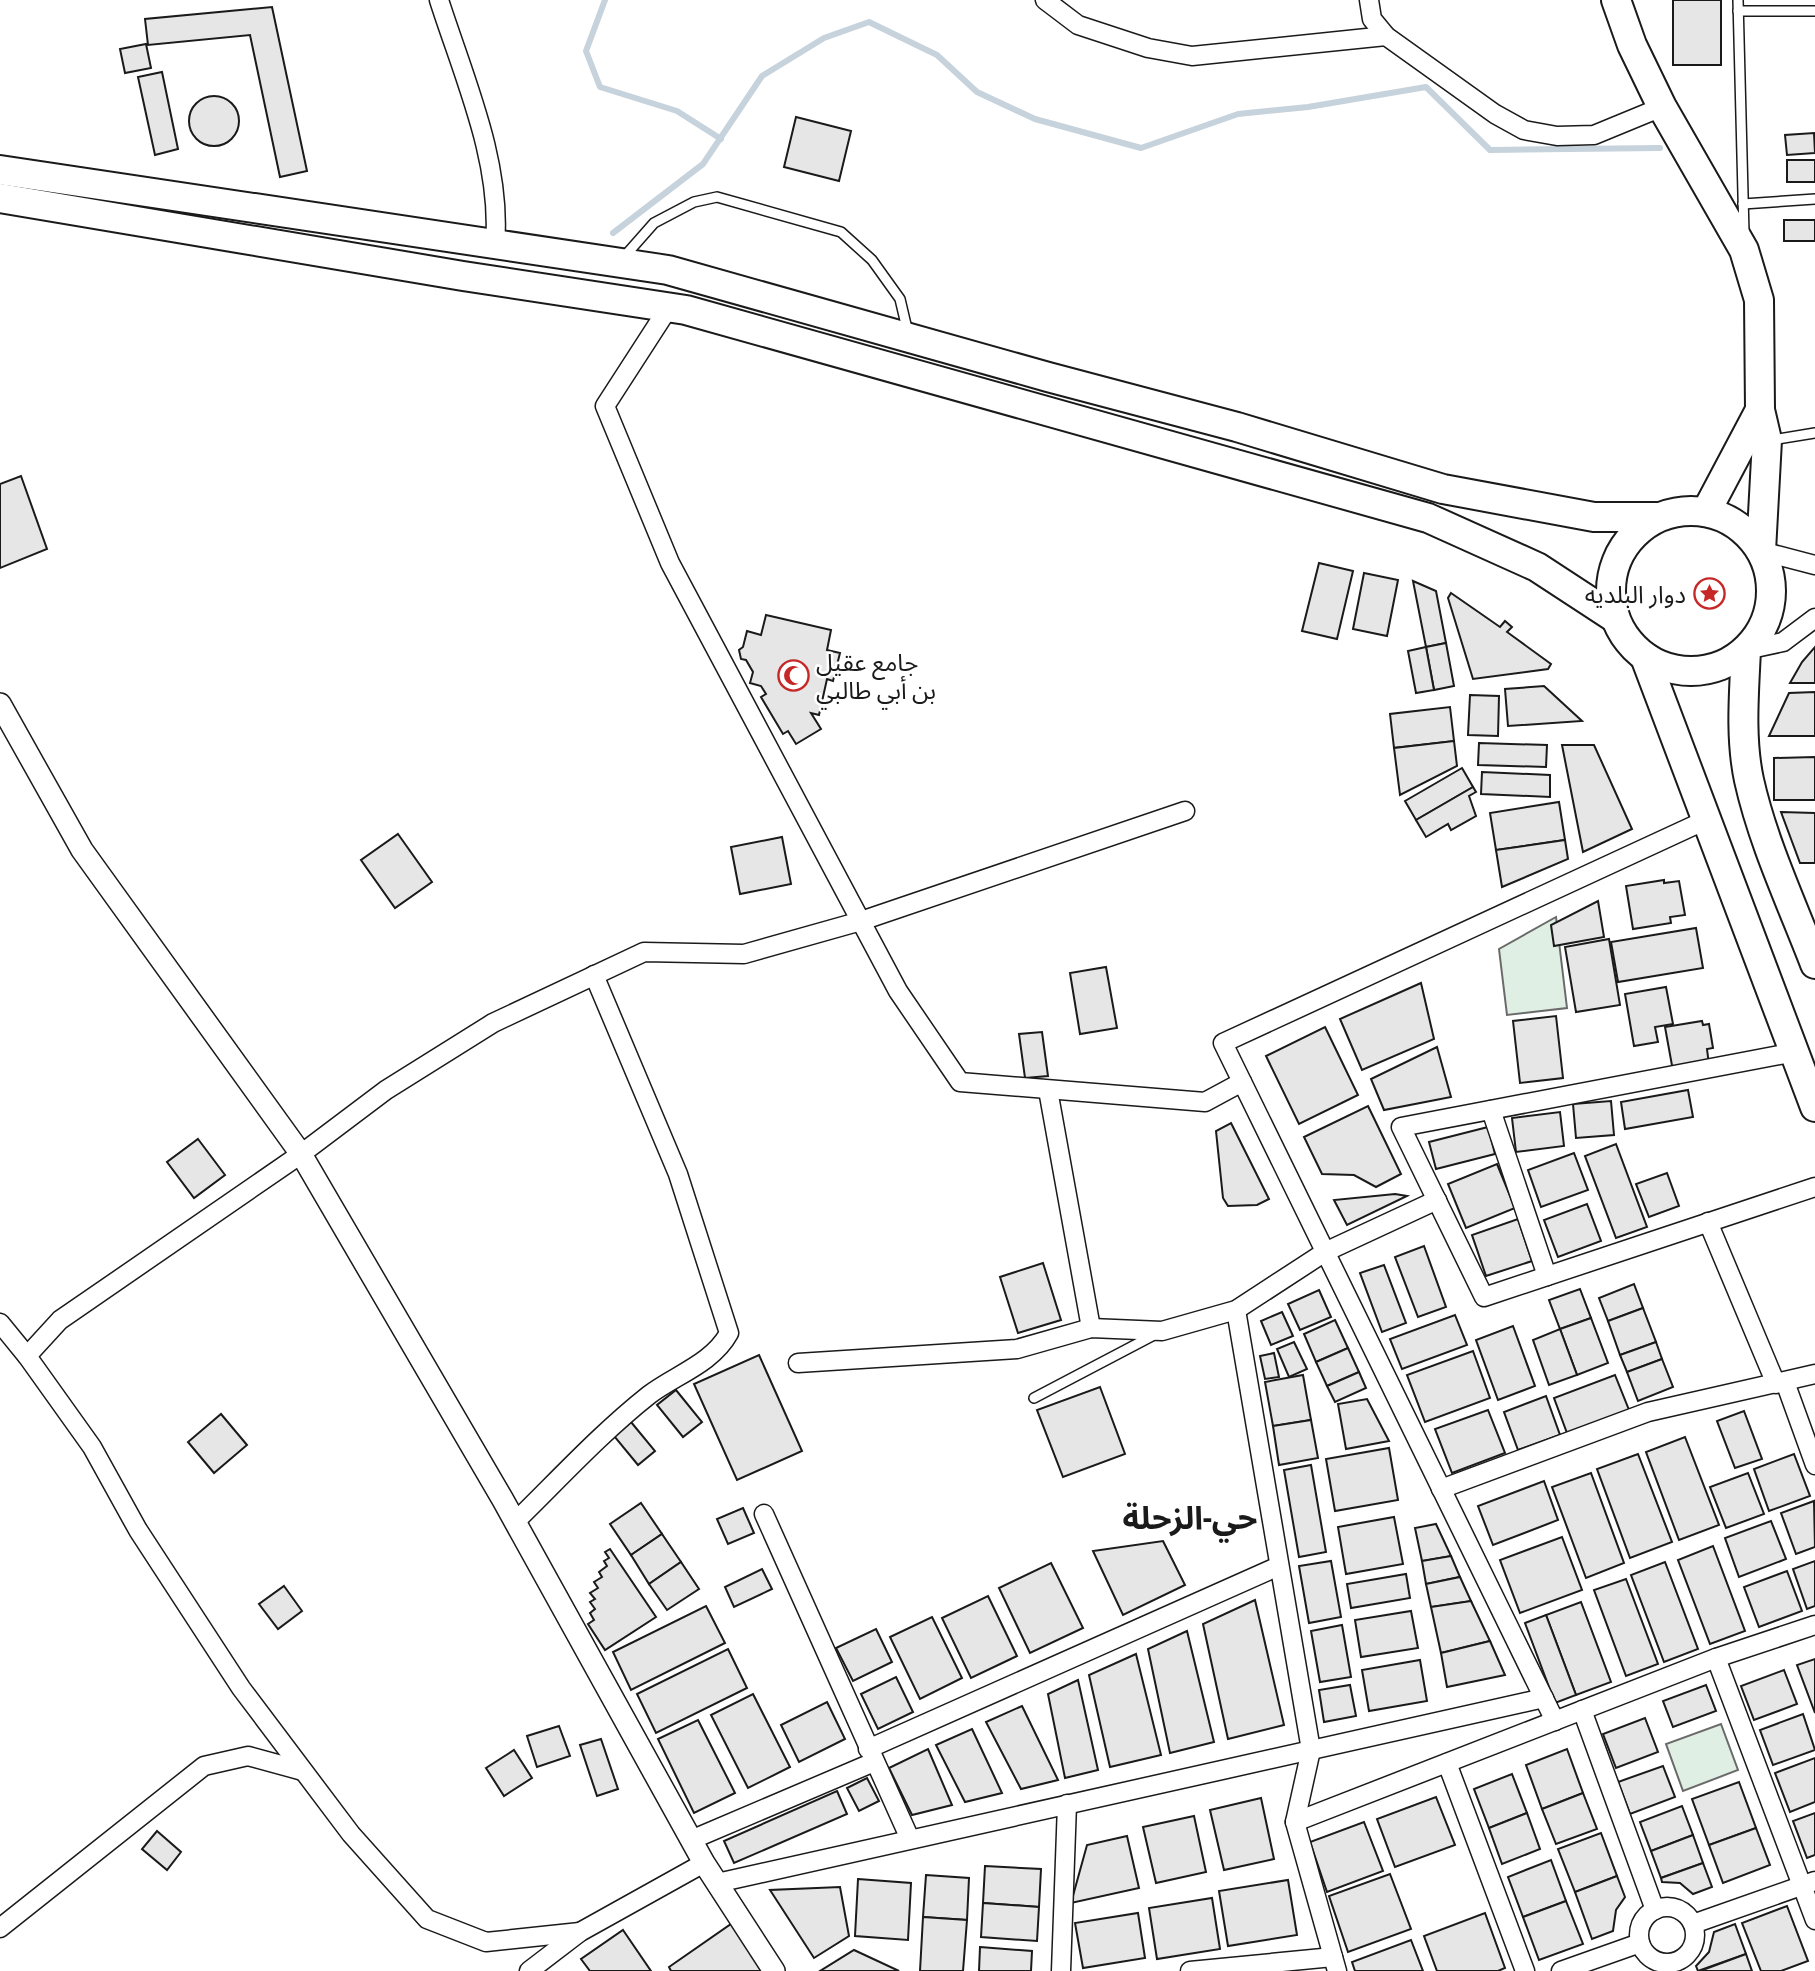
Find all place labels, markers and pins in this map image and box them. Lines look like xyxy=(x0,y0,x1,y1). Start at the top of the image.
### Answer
place icon: دوار البلديه xyxy=(1692,577,1726,611)
place label: دوار البلديه xyxy=(1585,578,1686,610)
place label: جامع عقيل بن أبي طالبي xyxy=(816,646,936,710)
mosque icon: جامع عقيل بن أبي طالبي xyxy=(776,659,810,693)

